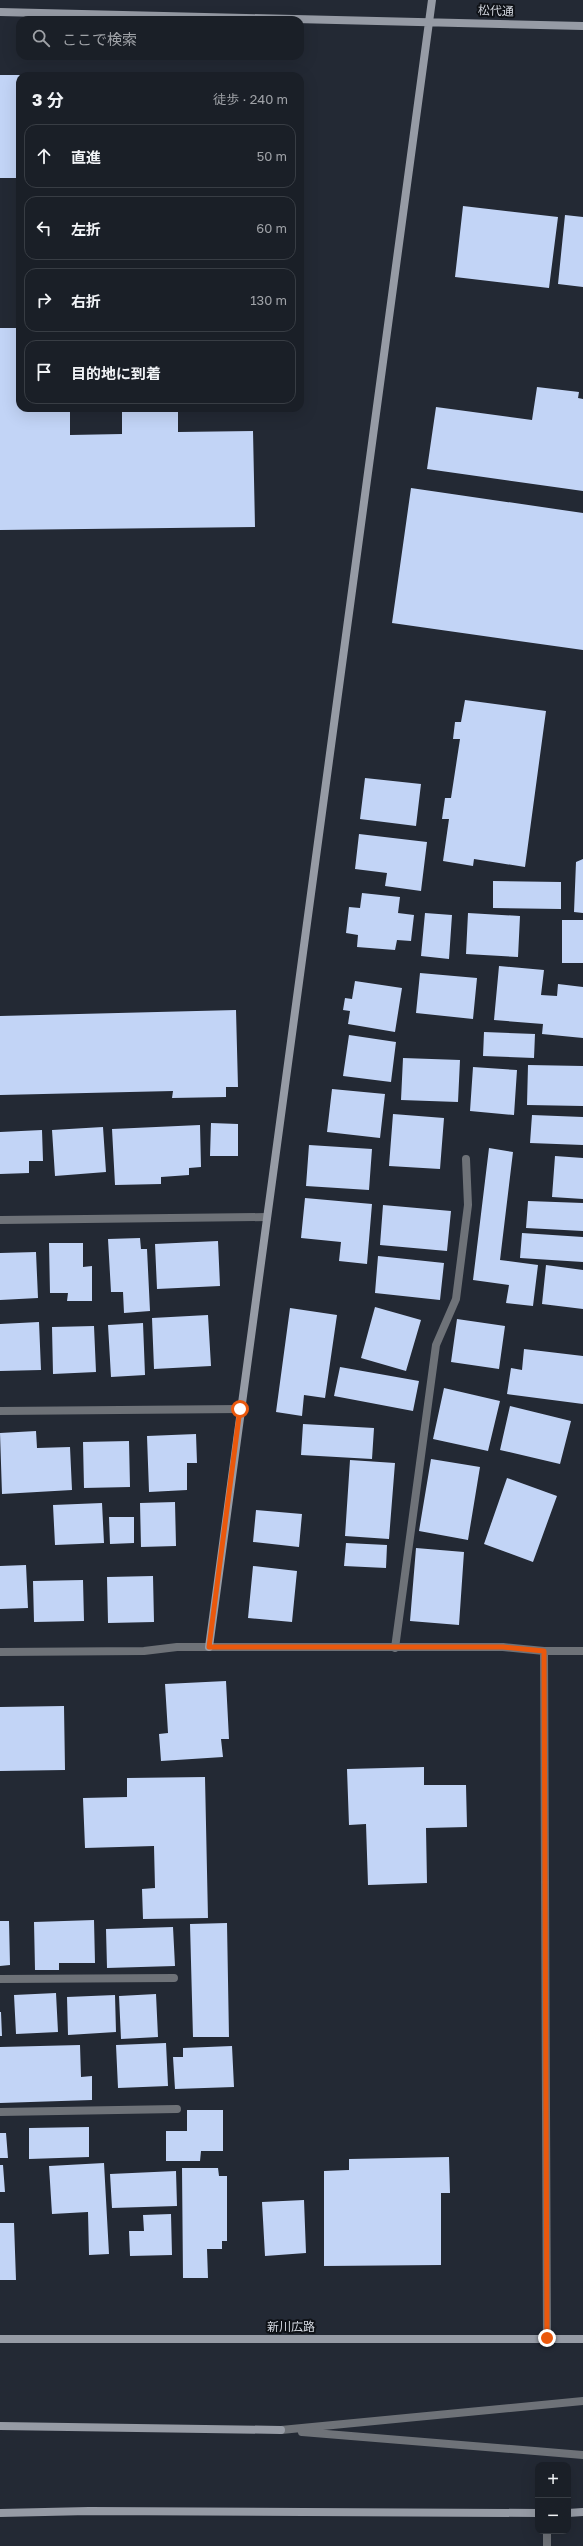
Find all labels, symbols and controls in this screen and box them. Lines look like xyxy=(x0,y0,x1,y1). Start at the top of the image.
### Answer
street label: 松代通 xyxy=(478,2,514,19)
search box xyxy=(16,16,304,60)
icon: search xyxy=(30,27,52,49)
text: ここで検索 xyxy=(62,30,137,48)
text: 3 分 xyxy=(32,89,64,110)
text: 徒歩 · 240 m xyxy=(213,91,288,107)
icon: ahead xyxy=(33,145,55,167)
text: 直進 xyxy=(71,148,101,166)
text: 50 m xyxy=(257,148,287,164)
icon: left xyxy=(33,217,55,239)
text: 左折 xyxy=(71,220,101,238)
text: 60 m xyxy=(256,220,287,236)
icon: right xyxy=(33,289,55,311)
text: 右折 xyxy=(71,292,101,310)
text: 130 m xyxy=(250,292,287,308)
icon: arrive xyxy=(33,361,55,383)
text: 目的地に到着 xyxy=(71,364,161,382)
route start xyxy=(231,1400,249,1418)
street label: 新川広路 xyxy=(267,2319,315,2334)
route end xyxy=(538,2329,556,2347)
map controls xyxy=(535,2462,571,2534)
button: + xyxy=(535,2462,571,2498)
button: − xyxy=(535,2498,571,2534)

